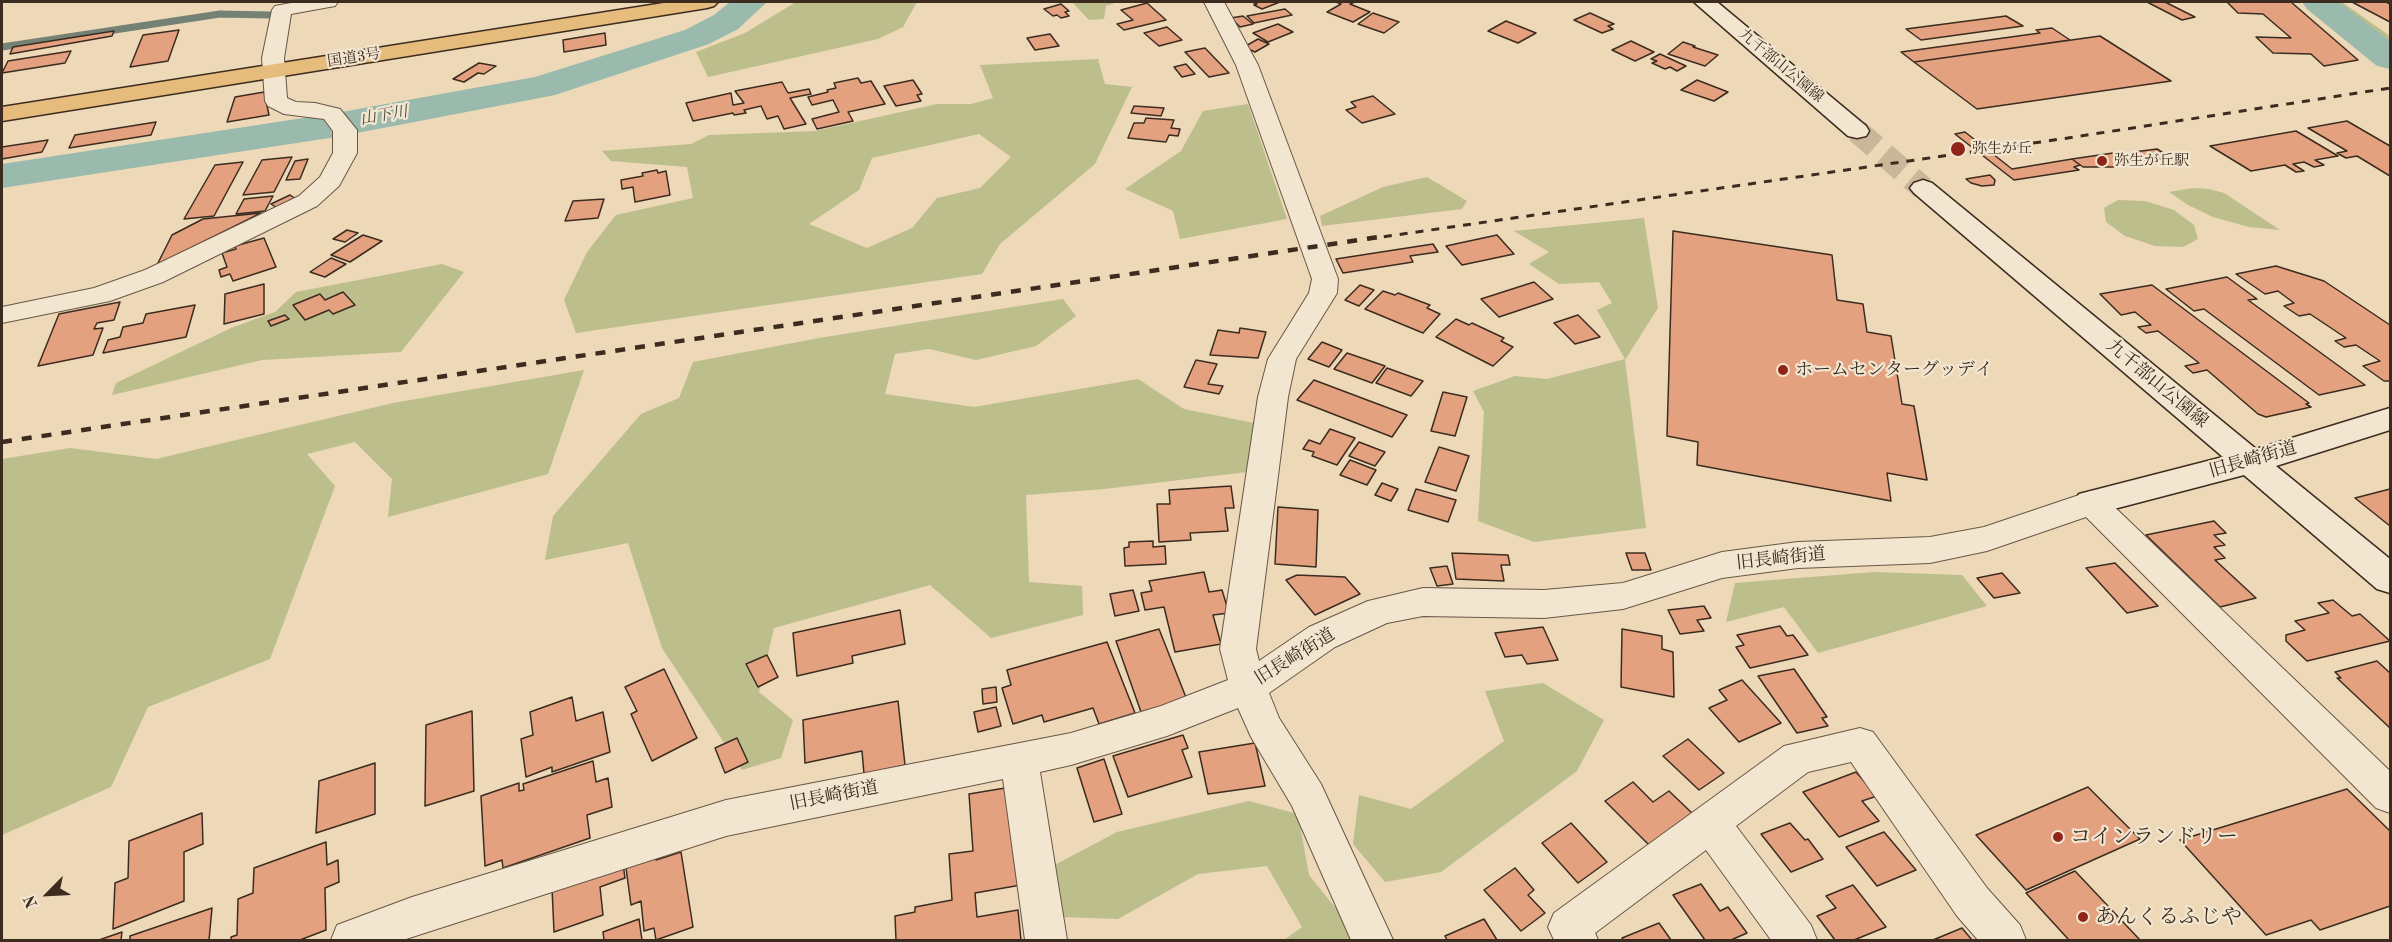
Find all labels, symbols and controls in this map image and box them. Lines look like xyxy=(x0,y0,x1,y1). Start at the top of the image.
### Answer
street label: 九千部山公園線 xyxy=(1735,25,1827,107)
street label: 国道3号 xyxy=(326,45,382,71)
water label: 山下川 xyxy=(359,102,409,130)
marker: 弥生が丘 xyxy=(1949,140,1967,158)
place label: 弥生が丘 xyxy=(1972,140,2032,158)
place label: 弥生が丘駅 xyxy=(2114,152,2189,170)
marker: 弥生が丘駅 xyxy=(2095,154,2109,168)
street label: 九千部山公園線 xyxy=(2102,335,2212,433)
place label: ホームセンターグッデイ xyxy=(1795,359,1993,381)
marker: ホームセンターグッデイ xyxy=(1776,363,1790,377)
street label: 旧長崎街道 xyxy=(2207,437,2299,483)
street label: 旧長崎街道 xyxy=(1735,544,1827,574)
street label: 旧長崎街道 xyxy=(1251,624,1339,690)
street label: 旧長崎街道 xyxy=(788,777,880,815)
place label: コインランドリー xyxy=(2070,824,2238,850)
marker: コインランドリー xyxy=(2051,830,2065,844)
north arrow xyxy=(18,864,78,924)
text: N xyxy=(22,892,41,910)
place label: あんくるふじや xyxy=(2095,904,2242,930)
marker: あんくるふじや xyxy=(2076,910,2090,924)

